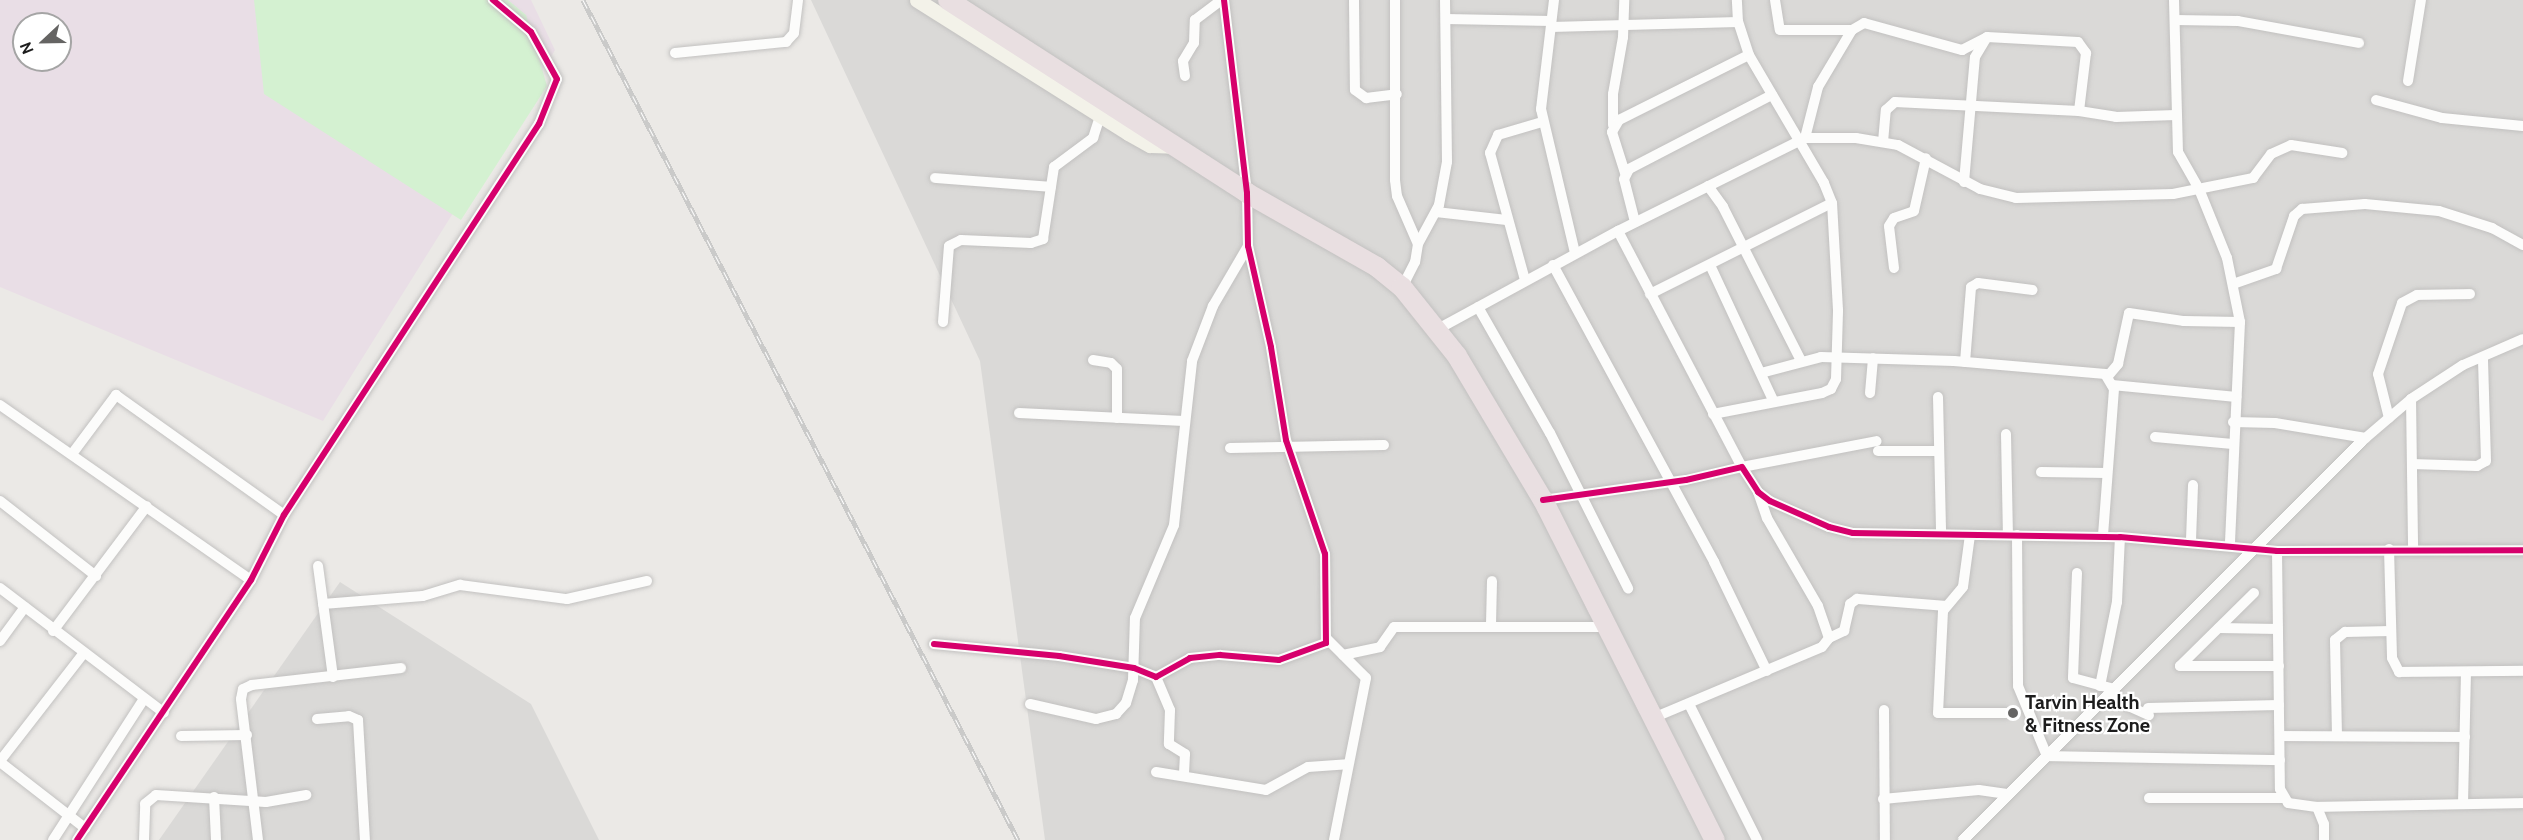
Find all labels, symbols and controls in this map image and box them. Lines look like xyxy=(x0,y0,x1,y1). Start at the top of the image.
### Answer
north arrow xyxy=(12,12,72,72)
text: N xyxy=(16,39,38,57)
place label: Tarvin Health & Fitness Zone xyxy=(2025,690,2150,737)
marker: Tarvin Health & Fitness Zone xyxy=(2006,706,2020,720)

